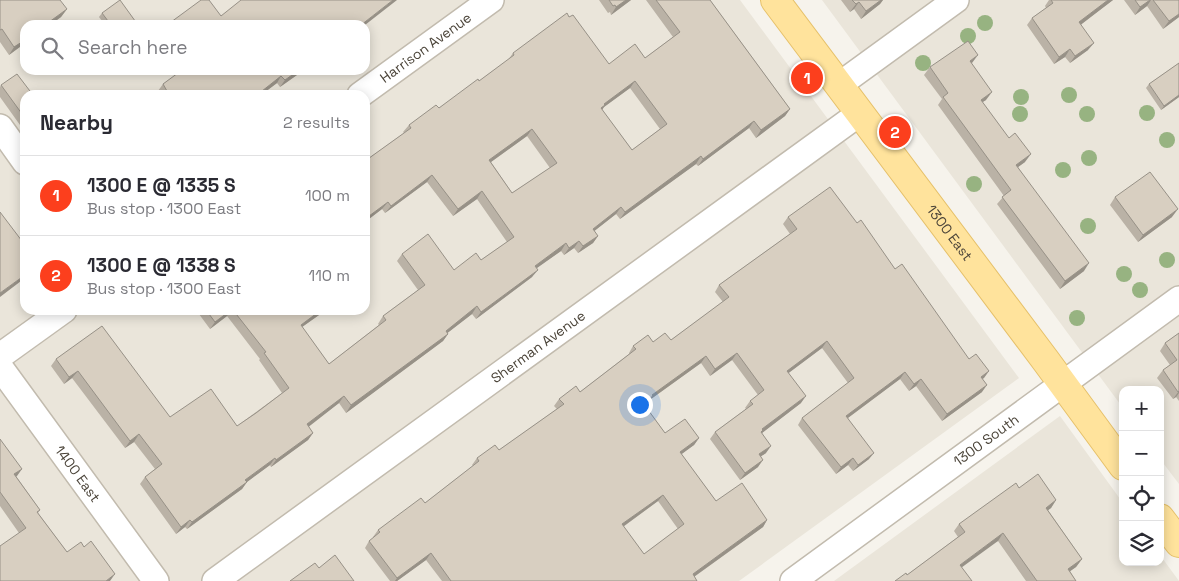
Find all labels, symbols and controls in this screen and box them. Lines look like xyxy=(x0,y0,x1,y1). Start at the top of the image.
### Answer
street label: Harrison Avenue xyxy=(376,8,475,87)
search box xyxy=(20,20,370,75)
icon: search xyxy=(38,34,66,62)
text: Search here xyxy=(78,35,188,60)
pin: 1 xyxy=(791,59,823,97)
text: Nearby xyxy=(40,109,113,136)
text: 2 results xyxy=(283,112,350,133)
pin: 2 xyxy=(879,113,911,151)
text: 1300 E @ 1335 S xyxy=(87,173,235,198)
text: 1 xyxy=(52,185,60,206)
text: 100 m xyxy=(305,185,350,206)
text: Bus stop · 1300 East xyxy=(87,198,241,219)
street label: 1300 East xyxy=(923,201,977,264)
text: 1300 E @ 1338 S xyxy=(87,253,235,278)
text: 2 xyxy=(51,265,61,286)
text: 110 m xyxy=(308,265,350,286)
text: Bus stop · 1300 East xyxy=(87,278,241,299)
street label: Sherman Avenue xyxy=(487,306,589,387)
map controls xyxy=(1119,386,1164,566)
button: + xyxy=(1119,386,1164,431)
your location xyxy=(627,392,653,418)
street label: 1300 South xyxy=(950,410,1022,470)
button: − xyxy=(1119,431,1164,476)
street label: 1400 East xyxy=(51,442,104,506)
button: locate xyxy=(1119,476,1164,521)
button: layers xyxy=(1119,521,1164,566)

